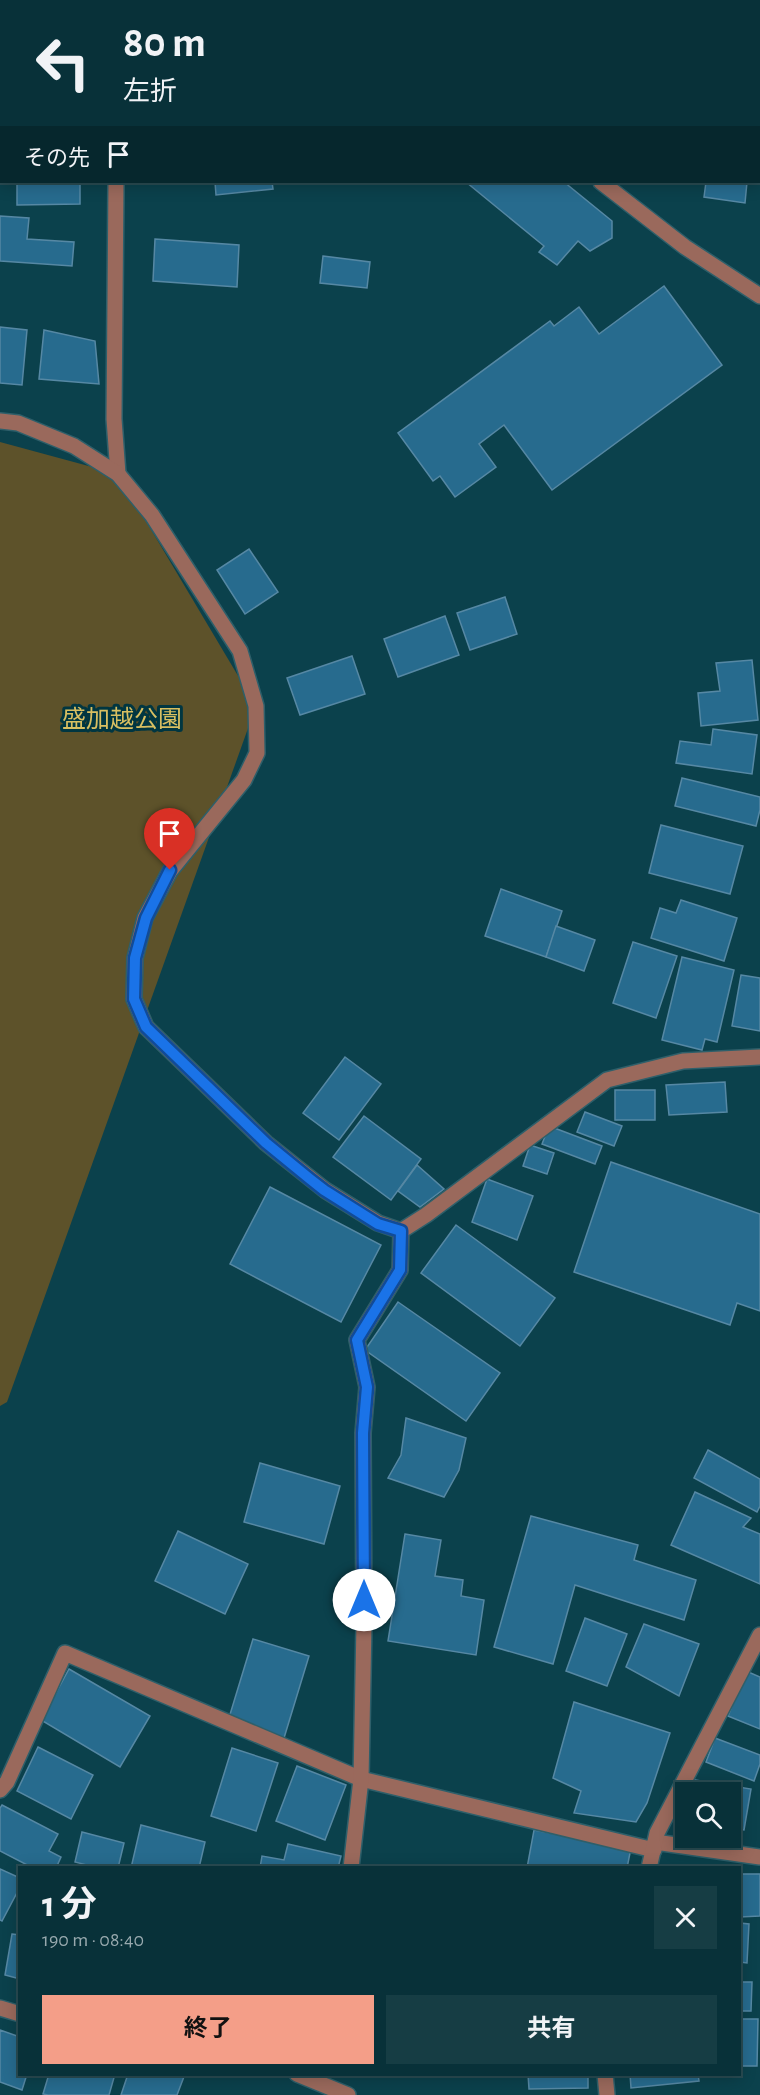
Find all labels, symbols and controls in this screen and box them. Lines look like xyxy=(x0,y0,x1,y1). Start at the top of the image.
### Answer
text: 80 m xyxy=(123,22,206,64)
icon: left xyxy=(24,24,102,102)
text: 左折 xyxy=(123,78,177,105)
icon: arrive xyxy=(102,138,135,171)
text: その先 xyxy=(24,147,90,169)
park label: 盛加越公園 xyxy=(62,706,182,732)
pin xyxy=(144,808,195,870)
icon: arrive xyxy=(153,817,186,850)
position arrow xyxy=(332,1568,396,1632)
map controls xyxy=(675,1782,741,1848)
button: search xyxy=(675,1782,741,1848)
button: close xyxy=(654,1886,717,1949)
text: 1 分 xyxy=(42,1887,96,1923)
text: 190 m · 08:40 xyxy=(42,1930,144,1950)
button: 終了 xyxy=(42,1995,374,2064)
button: 共有 xyxy=(386,1995,717,2064)

